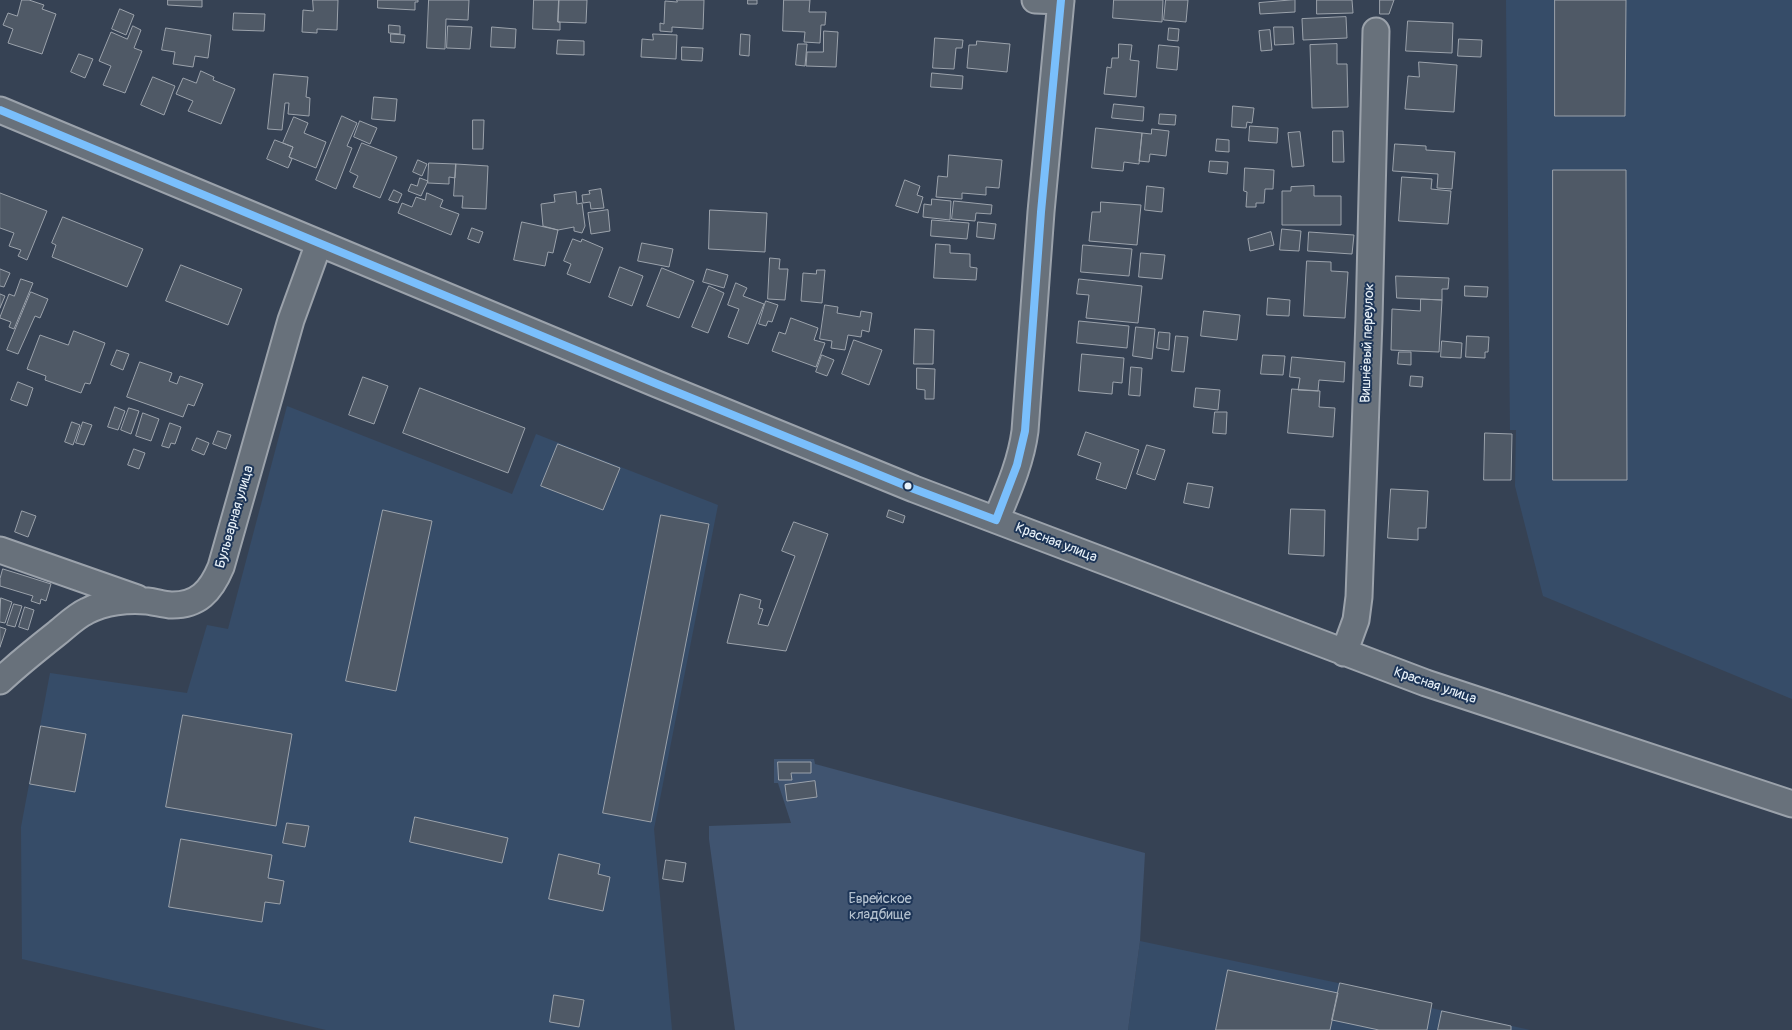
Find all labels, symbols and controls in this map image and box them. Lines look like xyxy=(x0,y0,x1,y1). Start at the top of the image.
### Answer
street label: Вишнёвый переулок xyxy=(1358,283,1378,403)
street label: Бульварная улица xyxy=(212,464,258,570)
unlabelled marker xyxy=(903,481,913,491)
street label: Красная улица xyxy=(1013,520,1099,566)
street label: Красная улица xyxy=(1391,664,1479,708)
park label: Еврейское кладбище xyxy=(848,891,912,924)

